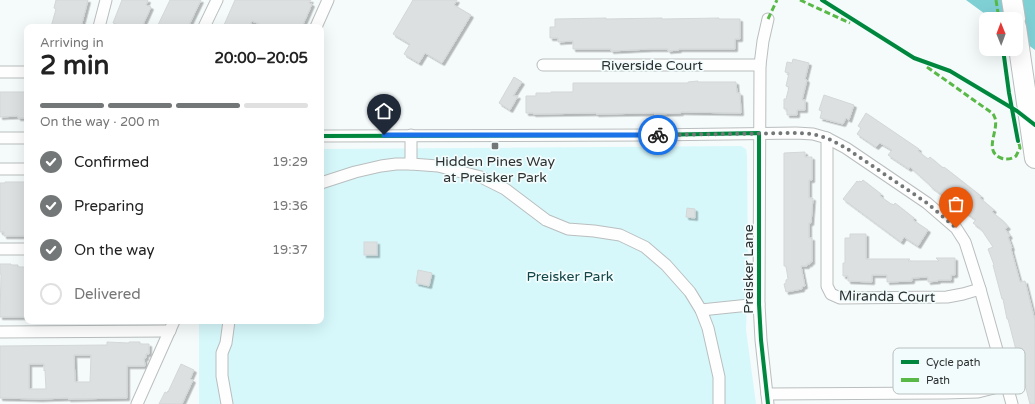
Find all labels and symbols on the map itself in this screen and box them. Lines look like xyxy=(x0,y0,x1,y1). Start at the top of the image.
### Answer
north arrow xyxy=(979,12,1023,56)
street label: Riverside Court xyxy=(601,57,704,74)
pin xyxy=(367,94,401,135)
courier xyxy=(638,115,678,155)
marker: Hidden Pines Way at Preisker Park xyxy=(490,141,500,151)
place label: Hidden Pines Way at Preisker Park xyxy=(435,153,556,186)
pin xyxy=(939,187,973,228)
street label: Preisker Lane xyxy=(740,224,757,314)
park label: Preisker Park xyxy=(527,268,614,285)
street label: Miranda Court xyxy=(839,287,936,306)
legend xyxy=(893,348,1025,394)
text: Cycle path xyxy=(926,356,981,369)
text: Path xyxy=(926,374,950,387)

